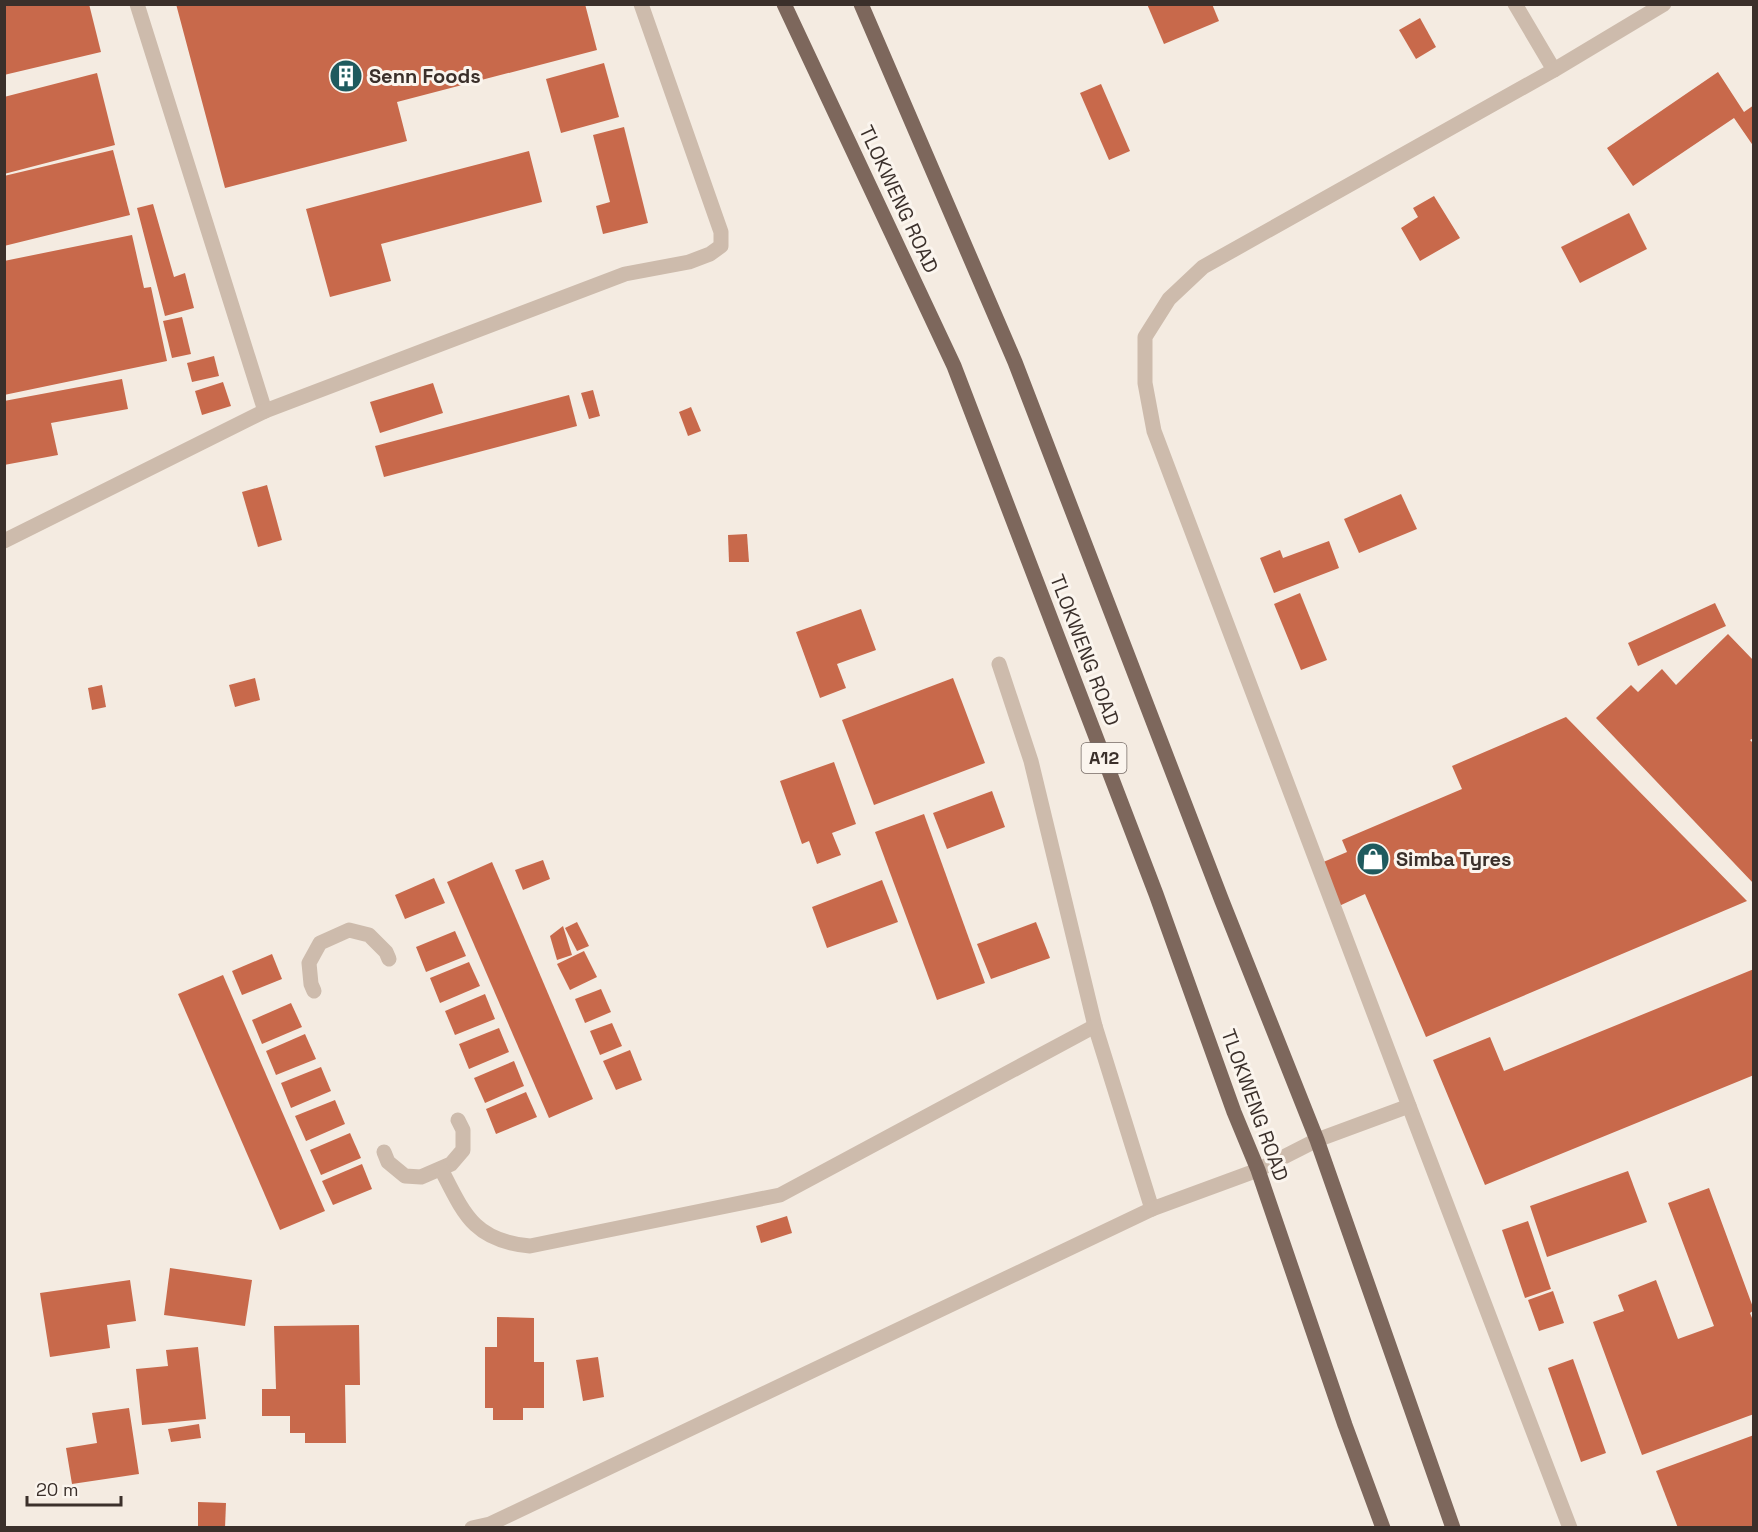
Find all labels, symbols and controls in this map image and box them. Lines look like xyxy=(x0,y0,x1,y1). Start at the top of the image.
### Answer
building icon: Senn Foods xyxy=(328,58,364,94)
place label: Senn Foods xyxy=(369,63,481,89)
street label: TLOKWENG ROAD xyxy=(853,121,945,277)
street label: TLOKWENG ROAD xyxy=(1044,571,1126,729)
road number: A12 xyxy=(1082,743,1126,773)
shop icon: Simba Tyres xyxy=(1355,841,1391,877)
place label: Simba Tyres xyxy=(1396,846,1512,872)
street label: TLOKWENG ROAD xyxy=(1215,1025,1295,1185)
scale bar xyxy=(27,1469,122,1507)
text: 20 m xyxy=(36,1478,79,1501)

